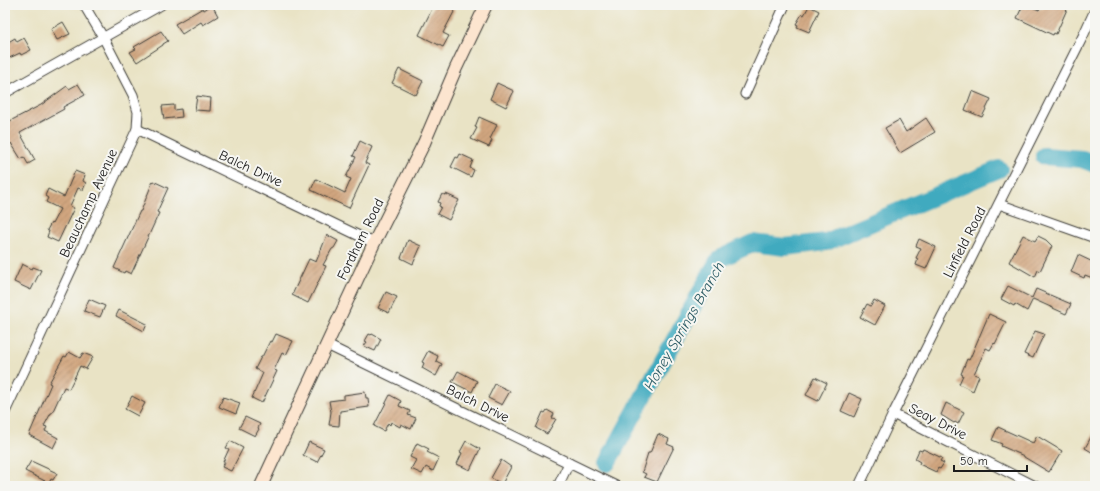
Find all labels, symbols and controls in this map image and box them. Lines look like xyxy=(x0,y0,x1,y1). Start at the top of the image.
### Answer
street label: Beauchamp Avenue xyxy=(56,146,121,260)
street label: Balch Drive xyxy=(216,146,285,191)
street label: Fordham Road xyxy=(333,196,387,283)
street label: Linfield Road xyxy=(939,204,990,281)
water label: Honey Springs Branch xyxy=(640,258,728,394)
street label: Balch Drive xyxy=(443,381,512,426)
street label: Seay Drive xyxy=(906,400,970,443)
scale bar xyxy=(954,447,1027,473)
text: 50 m xyxy=(960,454,988,468)

